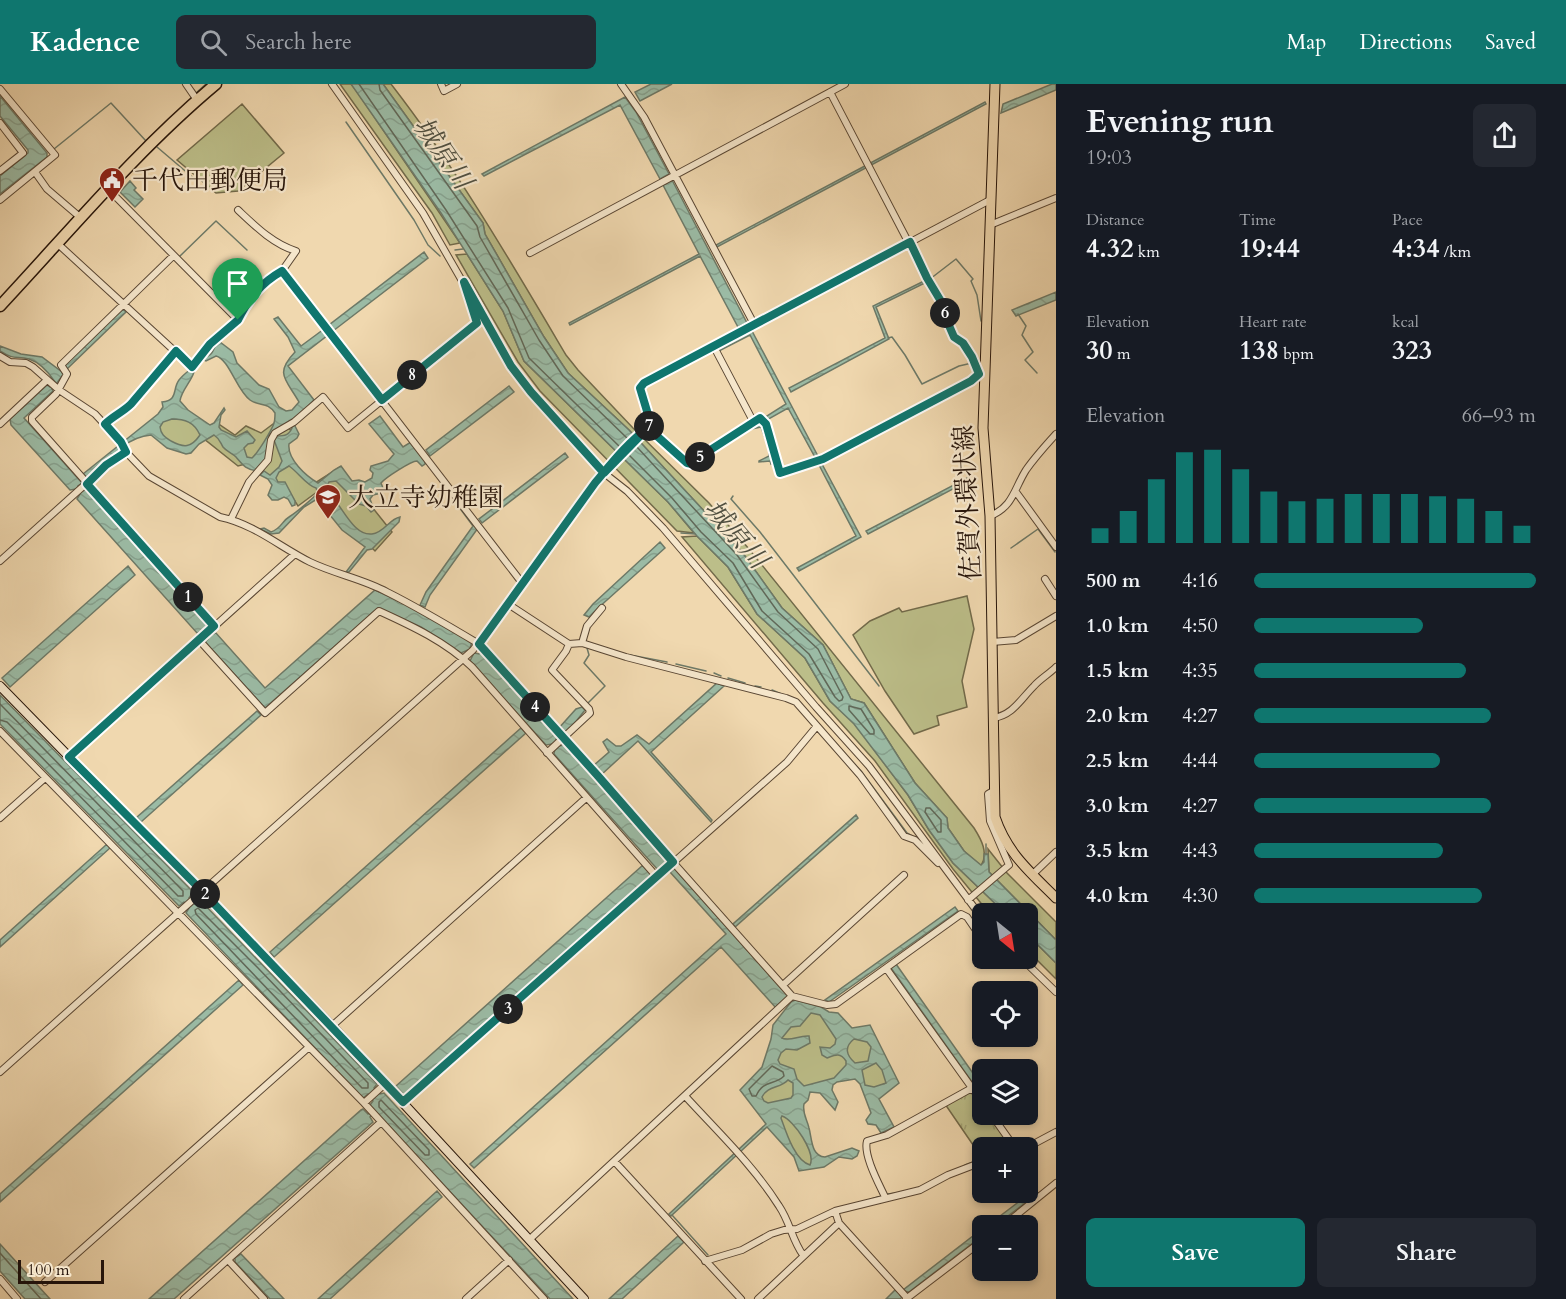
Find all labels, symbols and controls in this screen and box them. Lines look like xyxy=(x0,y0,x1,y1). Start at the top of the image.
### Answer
search box xyxy=(176,15,596,69)
text: Kadence xyxy=(30,23,140,61)
icon: search xyxy=(197,26,230,59)
text: Search here xyxy=(245,27,352,57)
text: Map xyxy=(1286,28,1326,57)
text: Directions xyxy=(1359,28,1452,57)
text: Saved xyxy=(1485,28,1536,57)
text: Evening run xyxy=(1086,99,1274,144)
button: share xyxy=(1473,104,1536,167)
water label: 城原川 xyxy=(404,109,483,200)
text: 19:03 xyxy=(1086,144,1132,171)
place label: 千代田郵便局 xyxy=(132,163,288,198)
public building icon: 千代田郵便局 xyxy=(97,165,127,203)
text: Distance xyxy=(1086,209,1144,231)
text: Time xyxy=(1239,209,1276,231)
text: Pace xyxy=(1392,209,1423,231)
text: 4.32 xyxy=(1086,231,1134,266)
text: 19:44 xyxy=(1239,231,1300,266)
text: 4:34 xyxy=(1392,231,1440,266)
text: km xyxy=(1134,241,1160,263)
text: /km xyxy=(1440,241,1471,263)
pin xyxy=(212,258,263,320)
icon: arrive xyxy=(221,267,254,300)
pin: 6 xyxy=(930,298,960,328)
text: 6 xyxy=(941,302,949,324)
text: Elevation xyxy=(1086,311,1150,333)
text: Heart rate xyxy=(1239,311,1307,333)
text: kcal xyxy=(1392,311,1419,333)
text: 30 xyxy=(1086,333,1113,368)
text: 138 xyxy=(1239,333,1279,368)
text: 323 xyxy=(1392,333,1432,368)
text: m xyxy=(1113,343,1130,365)
text: bpm xyxy=(1279,343,1314,365)
pin: 8 xyxy=(397,360,427,390)
text: 8 xyxy=(408,364,416,386)
text: Elevation xyxy=(1086,402,1165,429)
text: 66–93 m xyxy=(1462,402,1536,429)
pin: 7 xyxy=(634,411,664,441)
text: 7 xyxy=(645,415,653,437)
street label: 佐賀外環状線 xyxy=(946,424,989,582)
pin: 5 xyxy=(685,442,715,472)
text: 5 xyxy=(696,446,704,468)
place label: 大立寺幼稚園 xyxy=(348,480,504,515)
school or university icon: 大立寺幼稚園 xyxy=(313,482,343,520)
water label: 城原川 xyxy=(695,492,778,579)
text: 500 m xyxy=(1086,567,1141,594)
text: 4:16 xyxy=(1182,567,1218,594)
pin: 1 xyxy=(173,582,203,612)
text: 1 xyxy=(184,586,192,608)
text: 1.0 km xyxy=(1086,612,1149,639)
text: 4:50 xyxy=(1182,612,1218,639)
text: 1.5 km xyxy=(1086,657,1149,684)
text: 4:35 xyxy=(1182,657,1218,684)
pin: 4 xyxy=(520,692,550,722)
text: 4 xyxy=(531,696,539,718)
text: 2.0 km xyxy=(1086,702,1149,729)
text: 4:27 xyxy=(1182,702,1218,729)
text: 2.5 km xyxy=(1086,747,1149,774)
text: 4:44 xyxy=(1182,747,1218,774)
text: 3.0 km xyxy=(1086,792,1149,819)
text: 4:27 xyxy=(1182,792,1218,819)
text: 3.5 km xyxy=(1086,837,1149,864)
text: 4:43 xyxy=(1182,837,1218,864)
pin: 2 xyxy=(190,879,220,909)
text: 4.0 km xyxy=(1086,882,1149,909)
text: 4:30 xyxy=(1182,882,1218,909)
text: 2 xyxy=(201,883,209,905)
north arrow xyxy=(972,903,1038,969)
map controls xyxy=(972,903,1038,1281)
button: locate xyxy=(972,981,1038,1047)
pin: 3 xyxy=(493,994,523,1024)
text: 3 xyxy=(504,998,512,1020)
button: layers xyxy=(972,1059,1038,1125)
button: + xyxy=(972,1137,1038,1203)
button: − xyxy=(972,1215,1038,1281)
button: Save xyxy=(1086,1218,1305,1287)
button: Share xyxy=(1317,1218,1536,1287)
scale bar xyxy=(18,1257,104,1284)
text: 100 m xyxy=(27,1259,69,1281)

